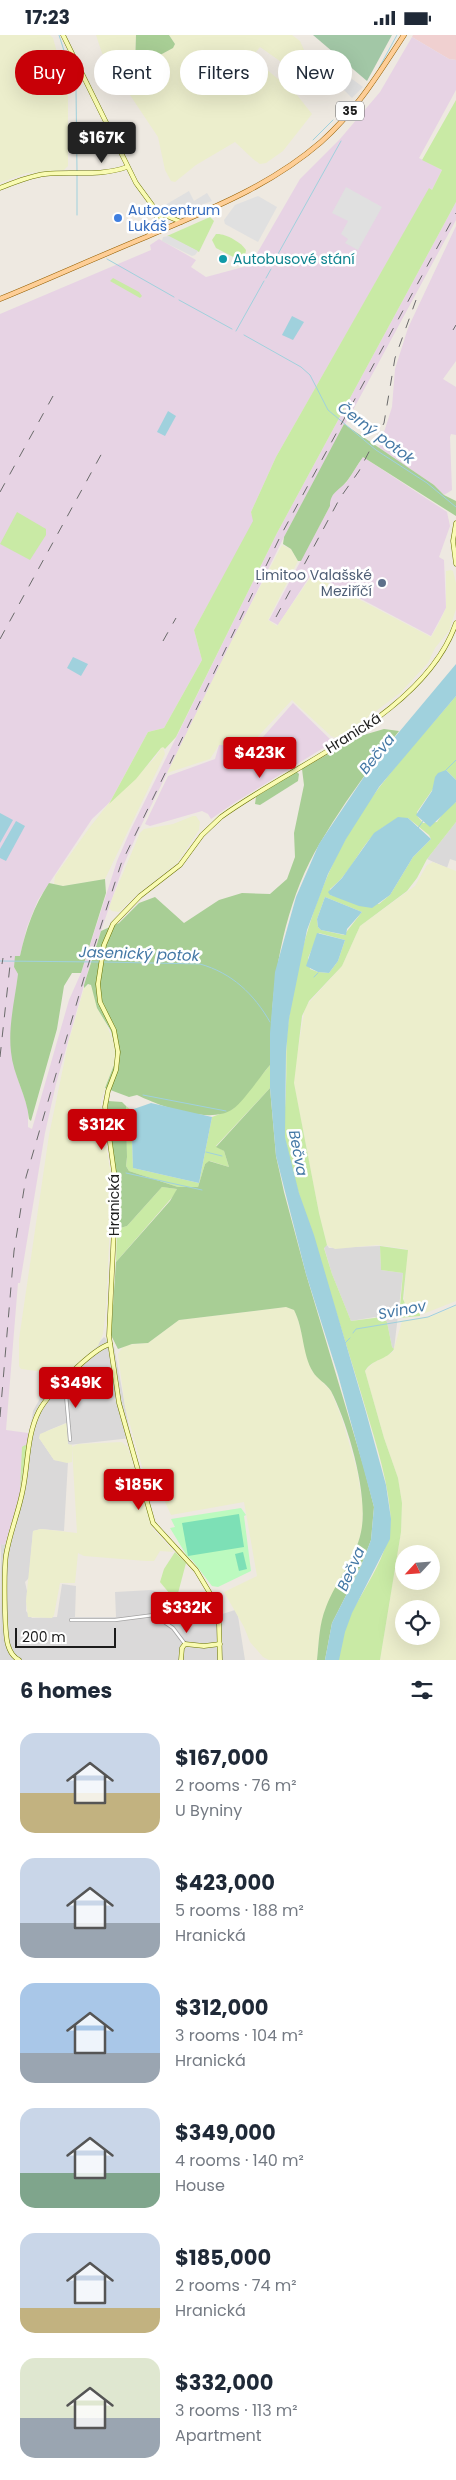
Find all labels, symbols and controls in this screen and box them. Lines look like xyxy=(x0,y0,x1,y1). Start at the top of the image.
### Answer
text: 17:23 xyxy=(25,4,70,31)
chip: Buy xyxy=(15,50,84,95)
chip: Rent xyxy=(94,50,170,95)
chip: Filters xyxy=(180,50,268,95)
chip: New xyxy=(278,50,352,95)
road number: 35 xyxy=(336,101,364,120)
pin: $167K xyxy=(67,121,137,164)
text: $167K xyxy=(79,126,125,149)
place label: Autocentrum Lukáš xyxy=(128,200,220,236)
marker: Autocentrum Lukáš xyxy=(112,212,124,224)
place label: Autobusové stání xyxy=(233,249,355,269)
marker: Autobusové stání xyxy=(217,253,229,265)
water label: Černý potok xyxy=(333,397,420,469)
place label: Limitoo Valašské Meziříčí xyxy=(256,565,373,601)
marker: Limitoo Valašské Meziříčí xyxy=(376,577,388,589)
street label: Hranická xyxy=(321,708,385,758)
water label: Bečva xyxy=(354,729,399,778)
pin: $423K xyxy=(225,737,295,779)
text: $423K xyxy=(234,741,286,764)
water label: Jasenický potok xyxy=(78,941,201,966)
pin: $312K xyxy=(67,1109,137,1151)
text: $312K xyxy=(79,1113,125,1136)
water label: Bečva xyxy=(284,1128,313,1178)
street label: Hranická xyxy=(104,1174,124,1236)
water label: Svinov xyxy=(376,1294,428,1324)
pin: $349K xyxy=(41,1367,111,1409)
text: $349K xyxy=(50,1371,102,1394)
pin: $185K xyxy=(104,1469,174,1511)
text: $185K xyxy=(115,1473,163,1496)
water label: Bečva xyxy=(332,1543,370,1594)
north arrow xyxy=(395,1545,440,1590)
map controls xyxy=(395,1545,440,1645)
pin: $332K xyxy=(152,1591,222,1634)
text: $332K xyxy=(162,1596,212,1619)
button: locate xyxy=(395,1600,440,1645)
scale bar xyxy=(15,1625,116,1648)
text: 200 m xyxy=(22,1627,66,1647)
text: 6 homes xyxy=(20,1676,112,1705)
icon: filters xyxy=(408,1676,436,1704)
text: $167,000 xyxy=(175,1743,268,1772)
icon: home xyxy=(60,1753,120,1813)
text: 2 rooms · 76 m² xyxy=(175,1774,297,1797)
text: U Byniny xyxy=(175,1799,242,1822)
text: $423,000 xyxy=(175,1868,275,1897)
icon: home xyxy=(60,1878,120,1938)
text: 5 rooms · 188 m² xyxy=(175,1899,304,1922)
text: Hranická xyxy=(175,1924,246,1947)
text: $312,000 xyxy=(175,1993,269,2022)
icon: home xyxy=(60,2003,120,2063)
text: 3 rooms · 104 m² xyxy=(175,2024,303,2047)
text: Hranická xyxy=(175,2049,246,2072)
text: $349,000 xyxy=(175,2118,276,2147)
icon: home xyxy=(60,2128,120,2188)
text: 4 rooms · 140 m² xyxy=(175,2149,304,2172)
text: House xyxy=(175,2174,225,2197)
text: $185,000 xyxy=(175,2243,271,2272)
icon: home xyxy=(60,2253,120,2313)
text: 2 rooms · 74 m² xyxy=(175,2274,297,2297)
text: Hranická xyxy=(175,2299,246,2322)
text: $332,000 xyxy=(175,2368,273,2397)
icon: home xyxy=(60,2378,120,2438)
text: 3 rooms · 113 m² xyxy=(175,2399,298,2422)
text: Apartment xyxy=(175,2424,262,2447)

